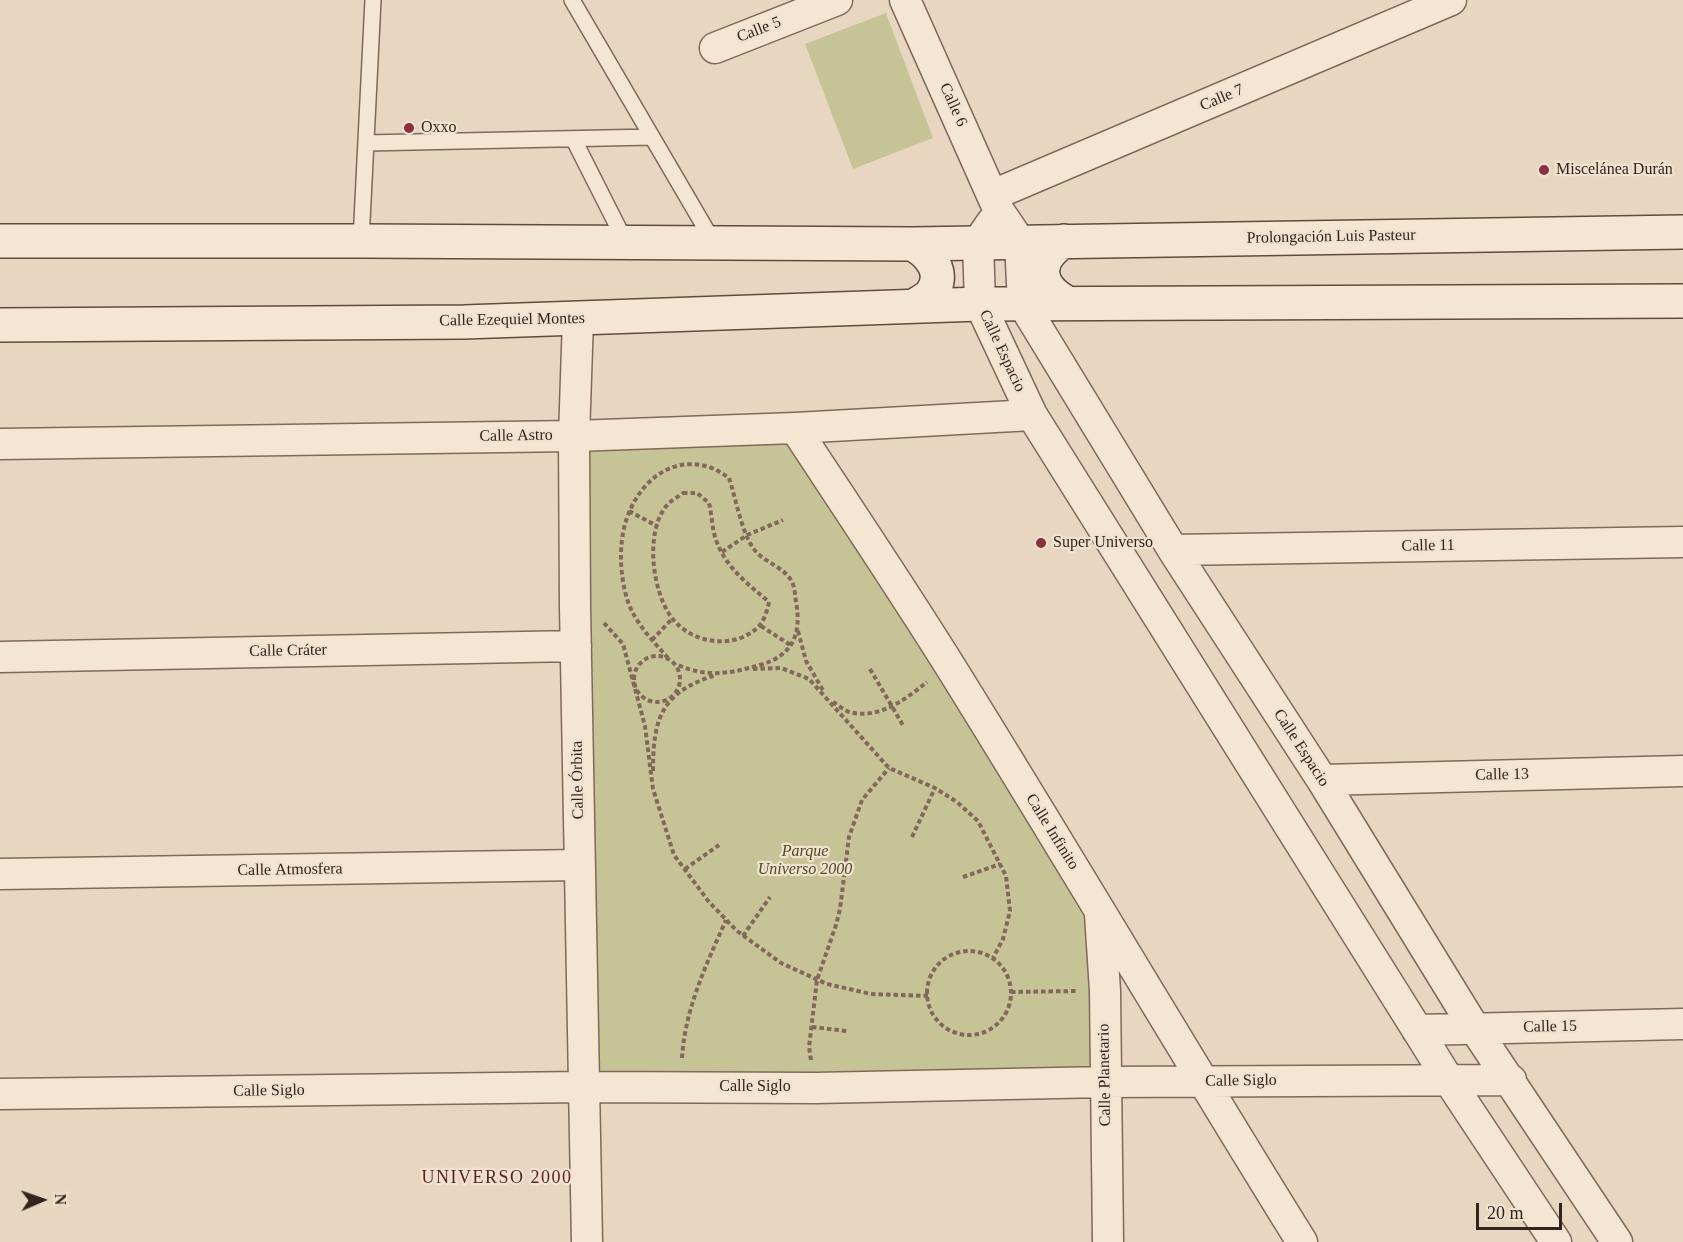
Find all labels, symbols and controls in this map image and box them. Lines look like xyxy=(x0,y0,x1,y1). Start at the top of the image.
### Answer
street label: Calle 5 xyxy=(734,13,784,47)
street label: Calle 6 xyxy=(935,80,971,130)
street label: Calle 7 xyxy=(1197,80,1247,116)
place label: Oxxo xyxy=(421,118,457,138)
marker: Oxxo xyxy=(402,121,416,135)
place label: Miscelánea Durán xyxy=(1556,160,1673,180)
marker: Miscelánea Durán xyxy=(1537,163,1551,177)
street label: Prolongación Luis Pasteur xyxy=(1246,226,1416,248)
street label: Calle Espacio xyxy=(975,307,1029,395)
street label: Calle Ezequiel Montes xyxy=(439,309,585,331)
street label: Calle Astro xyxy=(479,426,553,446)
place label: Super Universo xyxy=(1053,533,1153,553)
marker: Super Universo xyxy=(1034,536,1048,550)
street label: Calle 11 xyxy=(1401,536,1455,556)
street label: Calle Cráter xyxy=(249,641,327,661)
street label: Calle Espacio xyxy=(1269,706,1333,790)
street label: Calle Órbita xyxy=(568,741,588,819)
street label: Calle 13 xyxy=(1475,765,1529,785)
street label: Calle Infinito xyxy=(1021,791,1083,873)
park label: Parque Universo 2000 xyxy=(758,842,852,880)
street label: Calle Atmosfera xyxy=(237,859,343,881)
street label: Calle 15 xyxy=(1523,1017,1577,1037)
street label: Calle Planetario xyxy=(1095,1024,1115,1126)
street label: Calle Siglo xyxy=(1205,1071,1277,1091)
street label: Calle Siglo xyxy=(719,1077,791,1097)
street label: Calle Siglo xyxy=(233,1081,305,1101)
district label: UNIVERSO 2000 xyxy=(421,1167,573,1189)
north arrow xyxy=(12,1170,72,1230)
scale bar xyxy=(1479,1191,1564,1229)
text: N xyxy=(52,1193,69,1205)
text: 20 m xyxy=(1487,1203,1524,1223)

